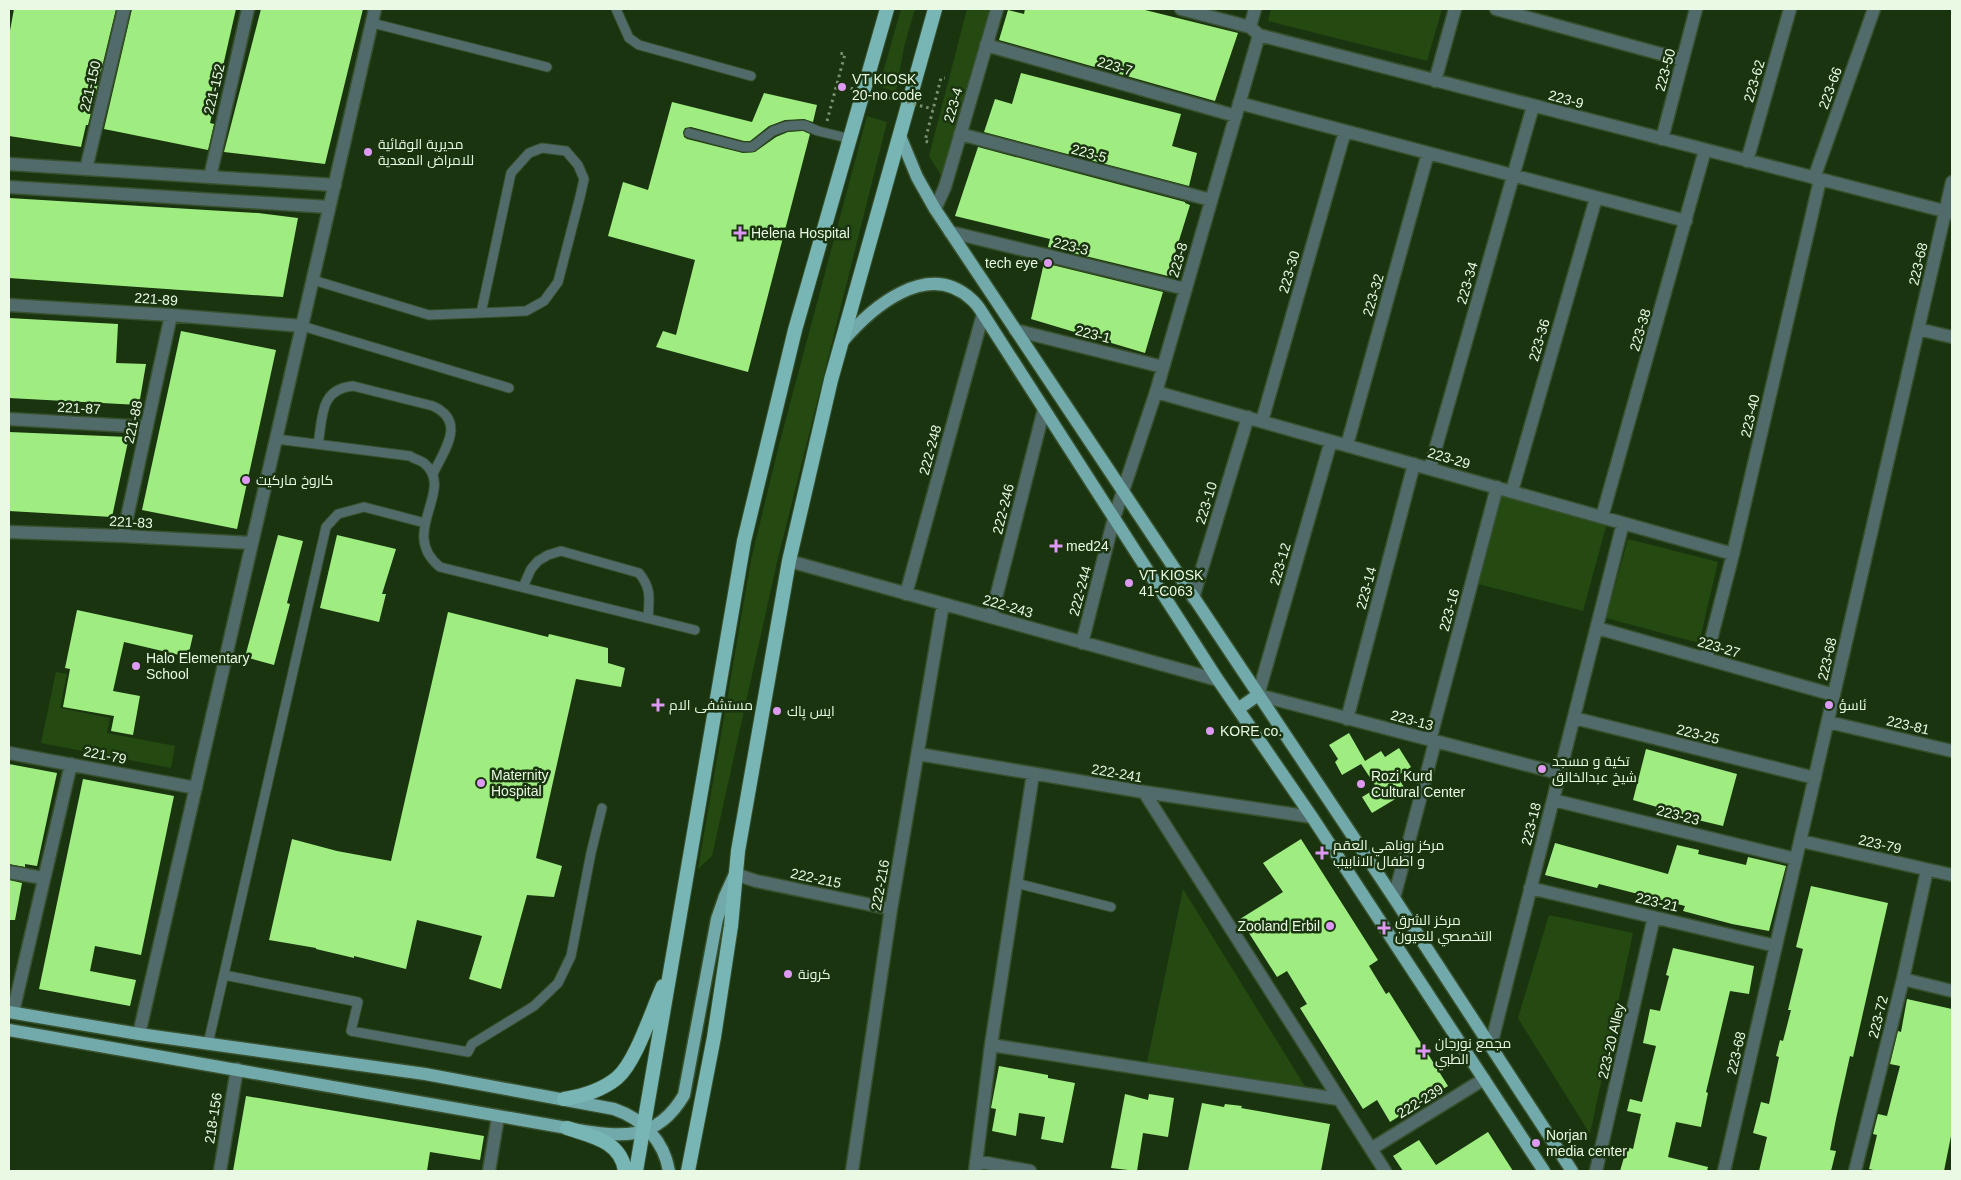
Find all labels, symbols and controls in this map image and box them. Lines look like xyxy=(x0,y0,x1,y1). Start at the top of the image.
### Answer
street label: 223-50 xyxy=(1652,47,1678,93)
street label: 223-7 xyxy=(1096,53,1135,79)
street label: 223-62 xyxy=(1740,58,1768,104)
street label: 221-150 xyxy=(76,59,104,113)
street label: 221-152 xyxy=(200,62,228,116)
street label: 223-66 xyxy=(1815,65,1845,111)
place label: VT KIOSK 20-no code xyxy=(852,71,922,103)
marker: VT KIOSK 20-no code xyxy=(836,81,848,93)
street label: 223-4 xyxy=(940,85,966,124)
street label: 223-9 xyxy=(1547,87,1586,111)
place label: مديرية الوقائية للامراض المعدية xyxy=(378,136,474,168)
street label: 223-5 xyxy=(1070,141,1109,165)
marker: مديرية الوقائية للامراض المعدية xyxy=(362,146,374,158)
place label: Helena Hospital xyxy=(751,225,850,241)
marker: Helena Hospital xyxy=(733,226,747,240)
street label: 223-3 xyxy=(1052,234,1091,258)
street label: 223-8 xyxy=(1165,240,1191,279)
street label: 223-68 xyxy=(1905,241,1931,287)
street label: 223-30 xyxy=(1275,249,1303,295)
place label: tech eye xyxy=(985,255,1038,271)
marker: tech eye xyxy=(1042,257,1054,269)
street label: 223-34 xyxy=(1453,260,1481,306)
street label: 223-32 xyxy=(1359,272,1387,318)
street label: 221-89 xyxy=(134,289,179,309)
street label: 223-38 xyxy=(1626,307,1654,353)
street label: 223-36 xyxy=(1525,317,1553,363)
street label: 223-1 xyxy=(1074,322,1113,346)
street label: 223-40 xyxy=(1737,393,1763,439)
street label: 221-87 xyxy=(57,399,101,417)
street label: 221-88 xyxy=(121,399,145,445)
street label: 222-248 xyxy=(916,423,944,477)
street label: 223-29 xyxy=(1426,444,1472,472)
place label: كاروخ ماركیت xyxy=(256,472,333,489)
marker: كاروخ ماركیت xyxy=(240,474,252,486)
street label: 223-10 xyxy=(1192,480,1220,526)
street label: 222-246 xyxy=(989,482,1017,536)
street label: 221-83 xyxy=(109,513,153,531)
place label: med24 xyxy=(1066,538,1109,554)
marker: med24 xyxy=(1050,540,1062,552)
street label: 223-12 xyxy=(1266,541,1294,587)
street label: 222-244 xyxy=(1066,564,1094,618)
street label: 223-14 xyxy=(1353,565,1379,611)
place label: VT KIOSK 41-C063 xyxy=(1139,567,1204,599)
marker: VT KIOSK 41-C063 xyxy=(1123,577,1135,589)
street label: 223-16 xyxy=(1436,587,1462,633)
street label: 222-243 xyxy=(981,591,1035,621)
street label: 223-27 xyxy=(1696,633,1742,661)
street label: 223-68 xyxy=(1814,636,1840,682)
place label: Halo Elementary School xyxy=(146,650,250,682)
marker: Halo Elementary School xyxy=(130,660,142,672)
place label: مستشفى الام xyxy=(669,697,753,715)
place label: ئاسؤ xyxy=(1839,697,1867,713)
marker: مستشفى الام xyxy=(651,698,665,712)
marker: ئاسؤ xyxy=(1823,699,1835,711)
place label: ايس پاك xyxy=(787,703,835,721)
marker: ايس پاك xyxy=(771,705,783,717)
street label: 223-13 xyxy=(1389,707,1435,733)
street label: 223-81 xyxy=(1885,712,1931,738)
street label: 223-25 xyxy=(1675,721,1721,747)
place label: KORE co. xyxy=(1220,723,1282,739)
marker: KORE co. xyxy=(1204,725,1216,737)
street label: 221-79 xyxy=(82,743,128,767)
place label: تكية و مسجد شيخ عبدالخالق xyxy=(1552,753,1637,786)
street label: 222-241 xyxy=(1090,761,1144,785)
marker: تكية و مسجد شيخ عبدالخالق xyxy=(1536,763,1548,775)
place label: Maternity Hospital xyxy=(491,767,549,799)
place label: Rozi Kurd Cultural Center xyxy=(1371,768,1465,800)
marker: Maternity Hospital xyxy=(475,777,487,789)
marker: Rozi Kurd Cultural Center xyxy=(1355,778,1367,790)
street label: 223-18 xyxy=(1518,801,1544,847)
street label: 223-23 xyxy=(1655,802,1701,828)
street label: 223-79 xyxy=(1857,831,1903,857)
place label: مركز روناهي العقم و اطفال الانابيب xyxy=(1333,837,1444,870)
marker: مركز روناهي العقم و اطفال الانابيب xyxy=(1315,846,1329,860)
street label: 222-216 xyxy=(868,858,892,912)
street label: 222-215 xyxy=(789,865,843,891)
street label: 223-21 xyxy=(1634,889,1680,915)
place label: مركز الشرق التخصصي للعيون xyxy=(1395,912,1492,947)
place label: Zooland Erbil xyxy=(1238,918,1320,934)
marker: Zooland Erbil xyxy=(1324,920,1336,932)
marker: مركز الشرق التخصصي للعيون xyxy=(1377,921,1391,935)
place label: كرونة xyxy=(798,966,830,982)
marker: كرونة xyxy=(782,968,794,980)
street label: 223-72 xyxy=(1865,994,1891,1040)
street label: 223-20 Alley xyxy=(1595,1002,1627,1080)
street label: 223-68 xyxy=(1723,1030,1749,1076)
place label: مجمع نورجان الطبي xyxy=(1435,1035,1511,1071)
marker: مجمع نورجان الطبي xyxy=(1417,1044,1431,1058)
street label: 222-239 xyxy=(1394,1080,1446,1121)
street label: 218-156 xyxy=(201,1091,225,1145)
place label: Norjan media center xyxy=(1546,1127,1627,1159)
marker: Norjan media center xyxy=(1530,1137,1542,1149)

